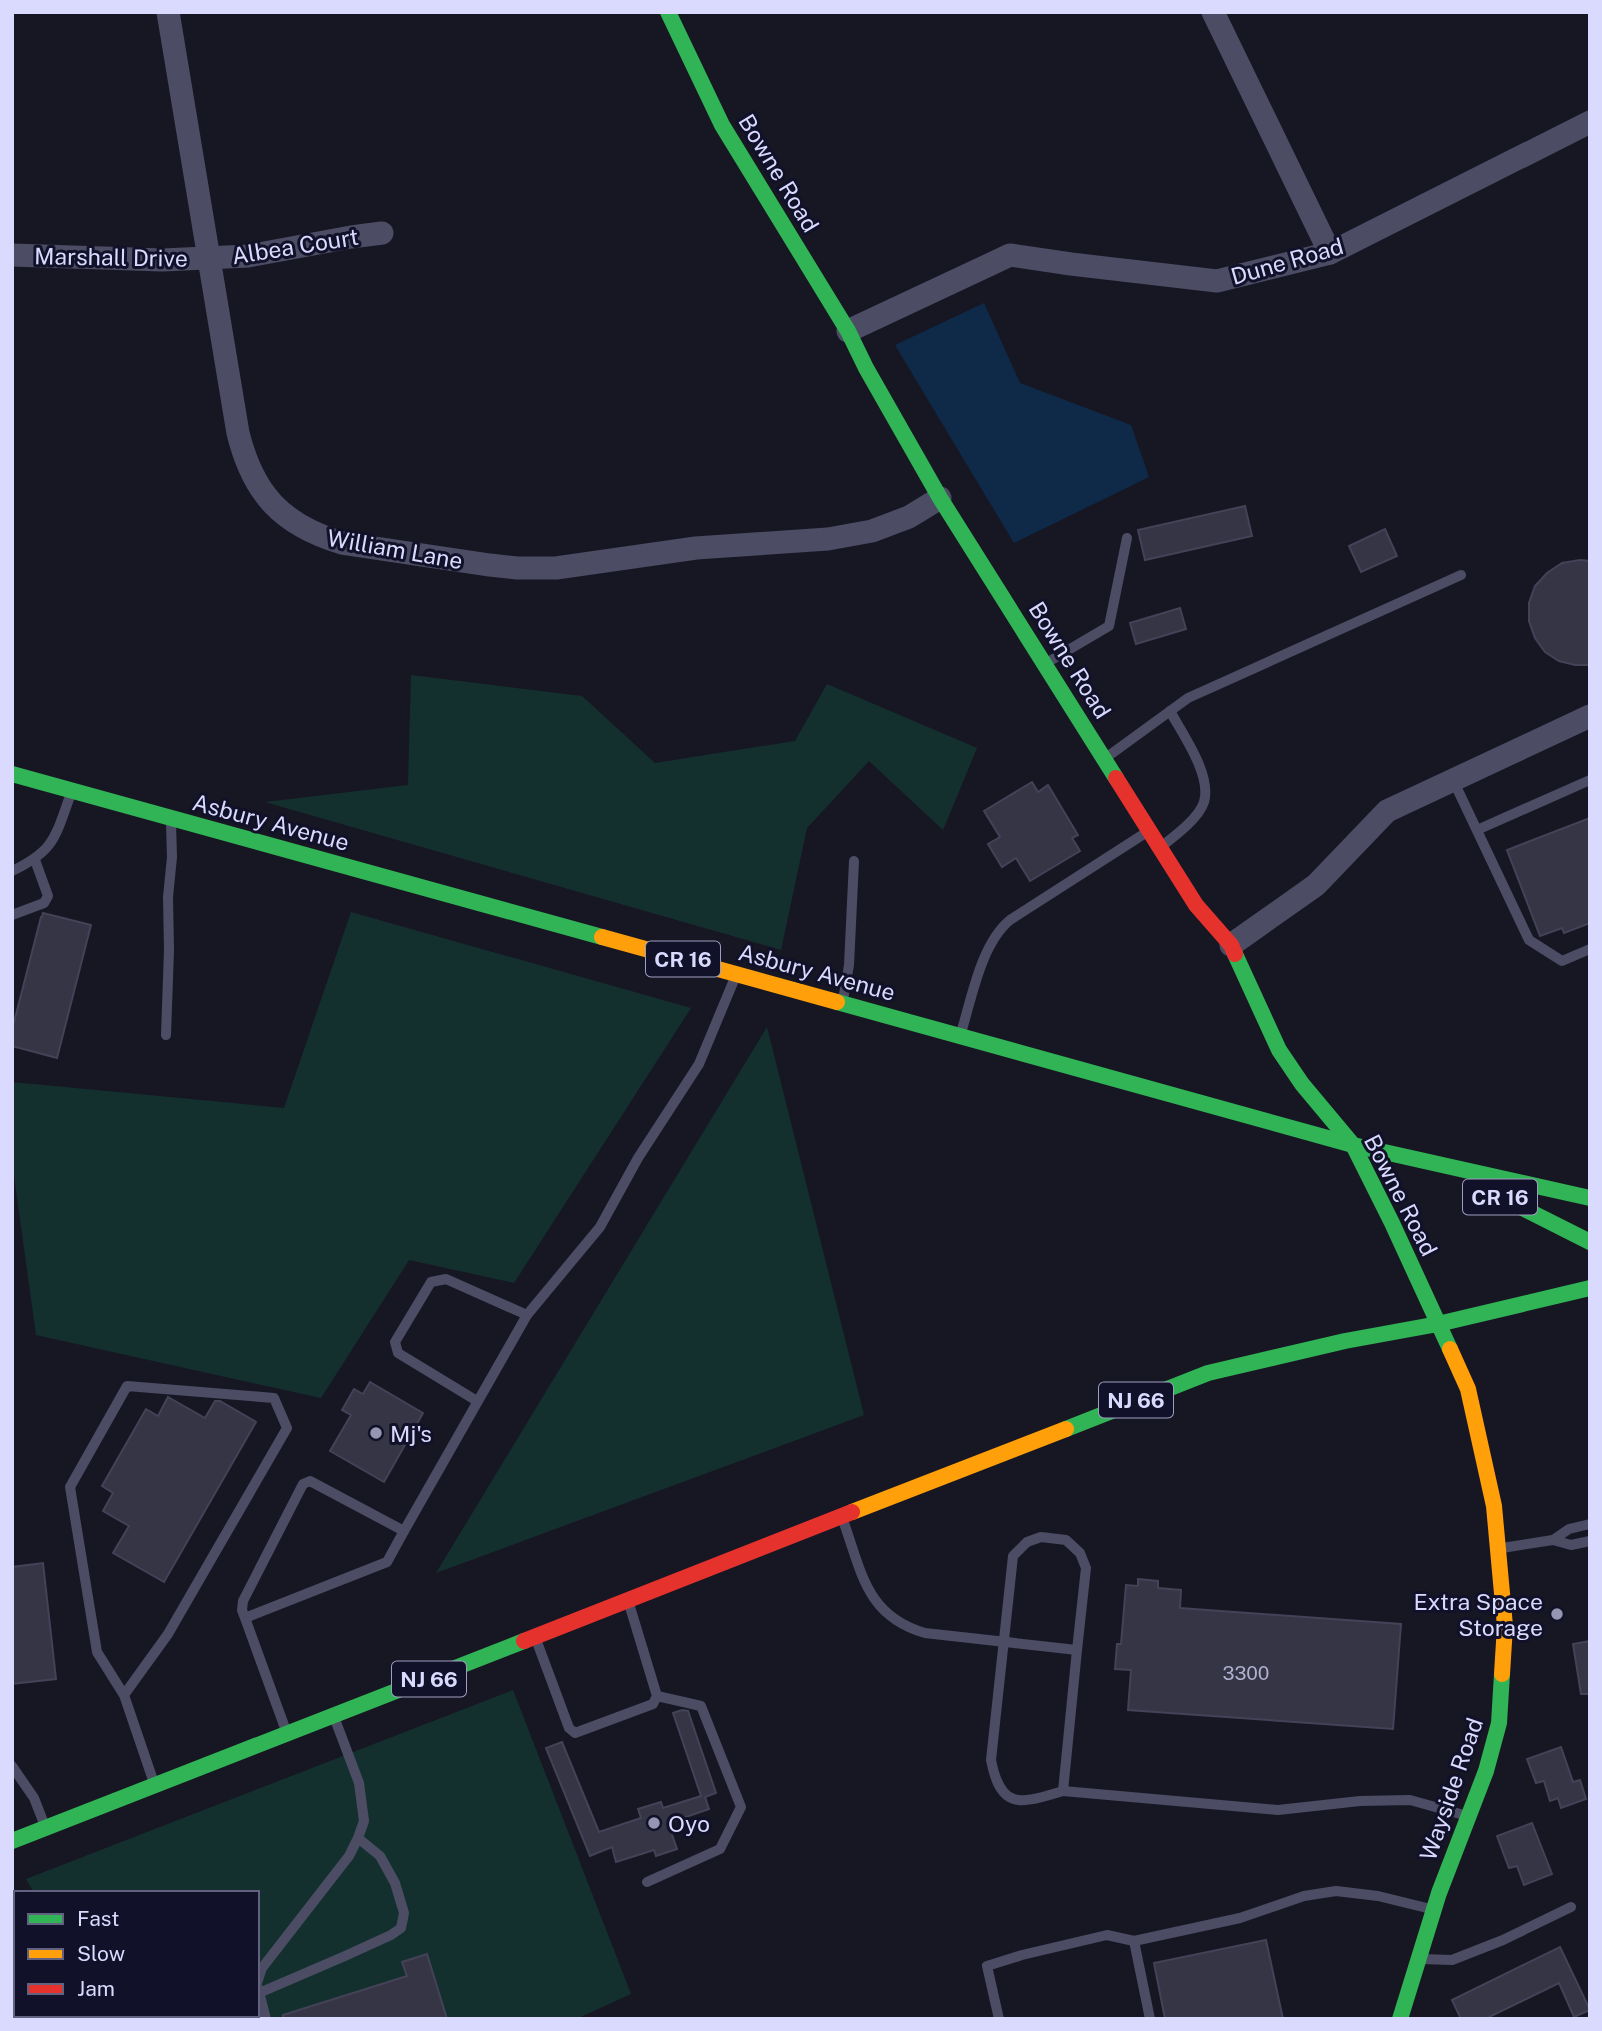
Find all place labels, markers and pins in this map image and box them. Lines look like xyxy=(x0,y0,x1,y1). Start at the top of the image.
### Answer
place label: Mj's xyxy=(390,1420,432,1447)
marker: Mj's xyxy=(368,1425,384,1441)
place label: Extra Space Storage xyxy=(1414,1588,1543,1641)
marker: Extra Space Storage xyxy=(1549,1606,1565,1622)
place label: Oyo xyxy=(668,1810,710,1837)
marker: Oyo xyxy=(646,1815,662,1831)

